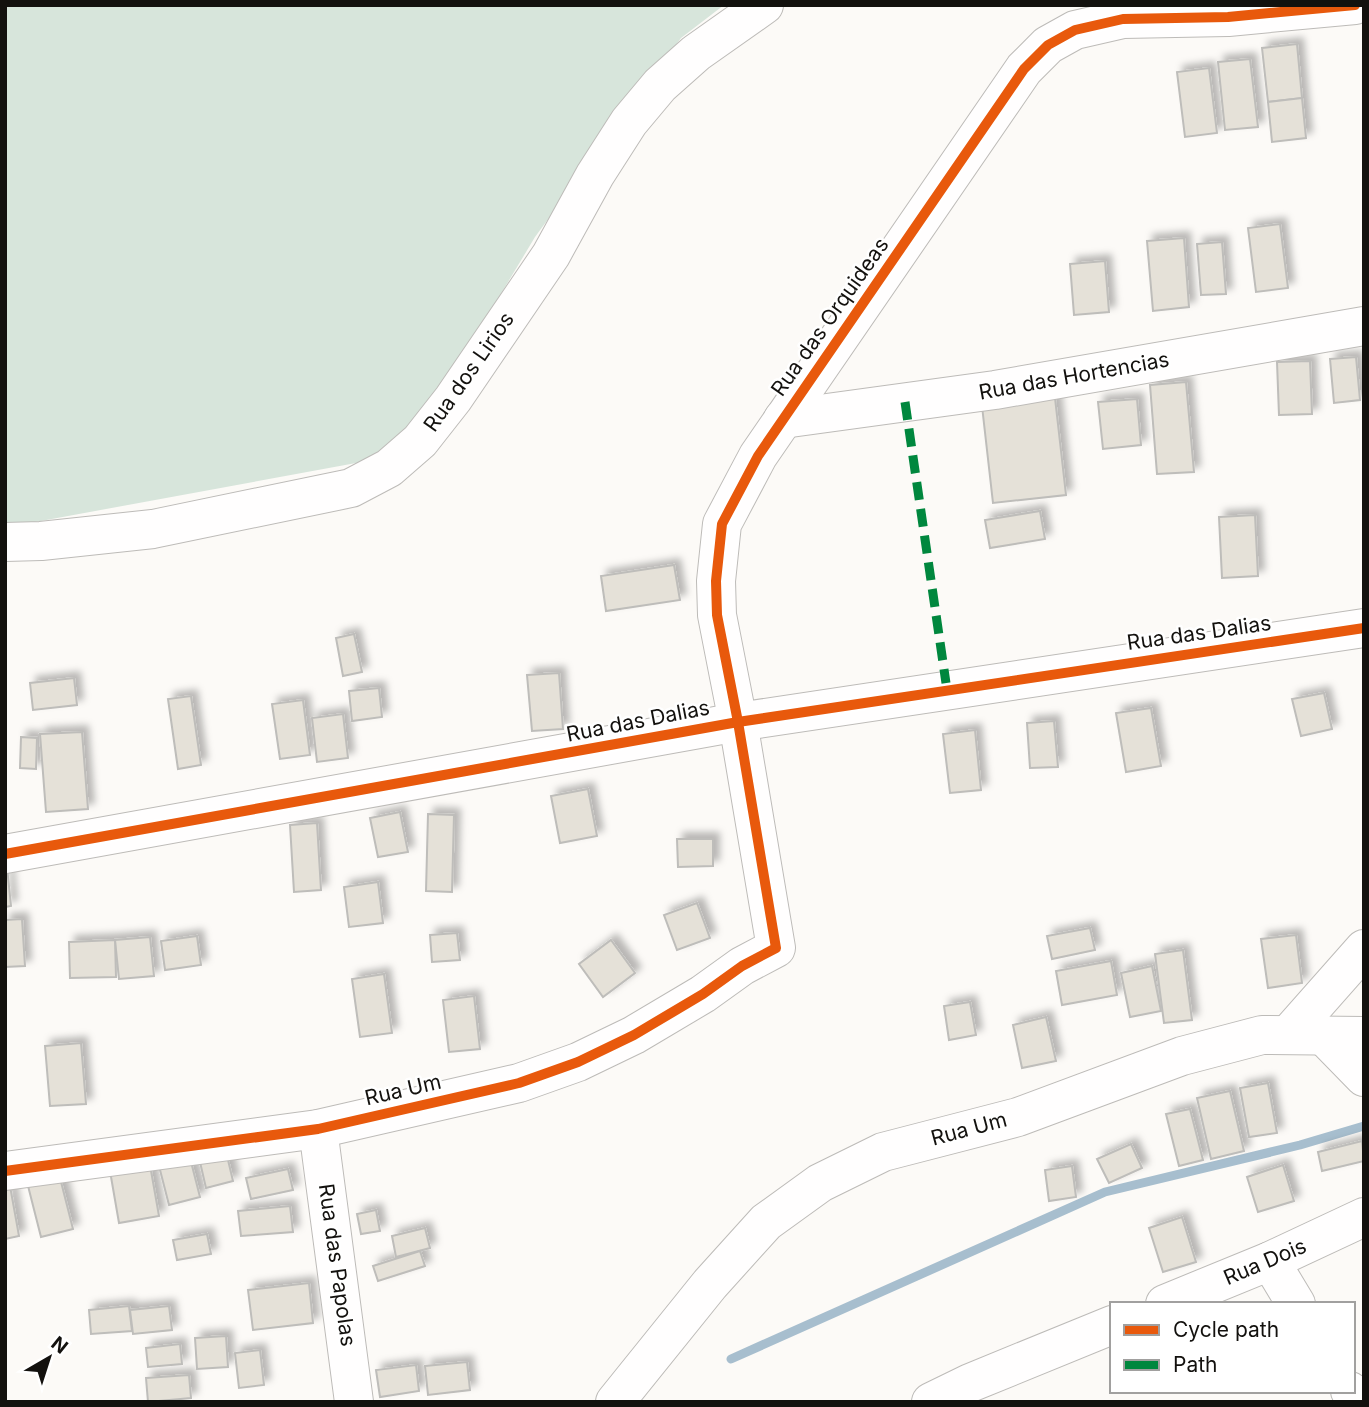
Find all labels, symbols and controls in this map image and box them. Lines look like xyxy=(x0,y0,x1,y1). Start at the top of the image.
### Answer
street label: Rua das Orquideas xyxy=(766,233,894,401)
street label: Rua dos Lirios xyxy=(418,307,519,436)
street label: Rua das Hortencias xyxy=(977,346,1171,405)
street label: Rua das Dalias xyxy=(1125,610,1273,655)
street label: Rua das Dalias xyxy=(564,694,712,747)
street label: Rua Um xyxy=(362,1069,444,1110)
street label: Rua Um xyxy=(928,1106,1010,1151)
street label: Rua das Papolas xyxy=(314,1182,361,1348)
street label: Rua Dois xyxy=(1220,1233,1310,1290)
legend xyxy=(1110,1302,1355,1393)
text: Cycle path xyxy=(1173,1317,1279,1342)
north arrow xyxy=(14,1323,84,1393)
text: N xyxy=(47,1332,72,1359)
text: Path xyxy=(1173,1352,1218,1377)

